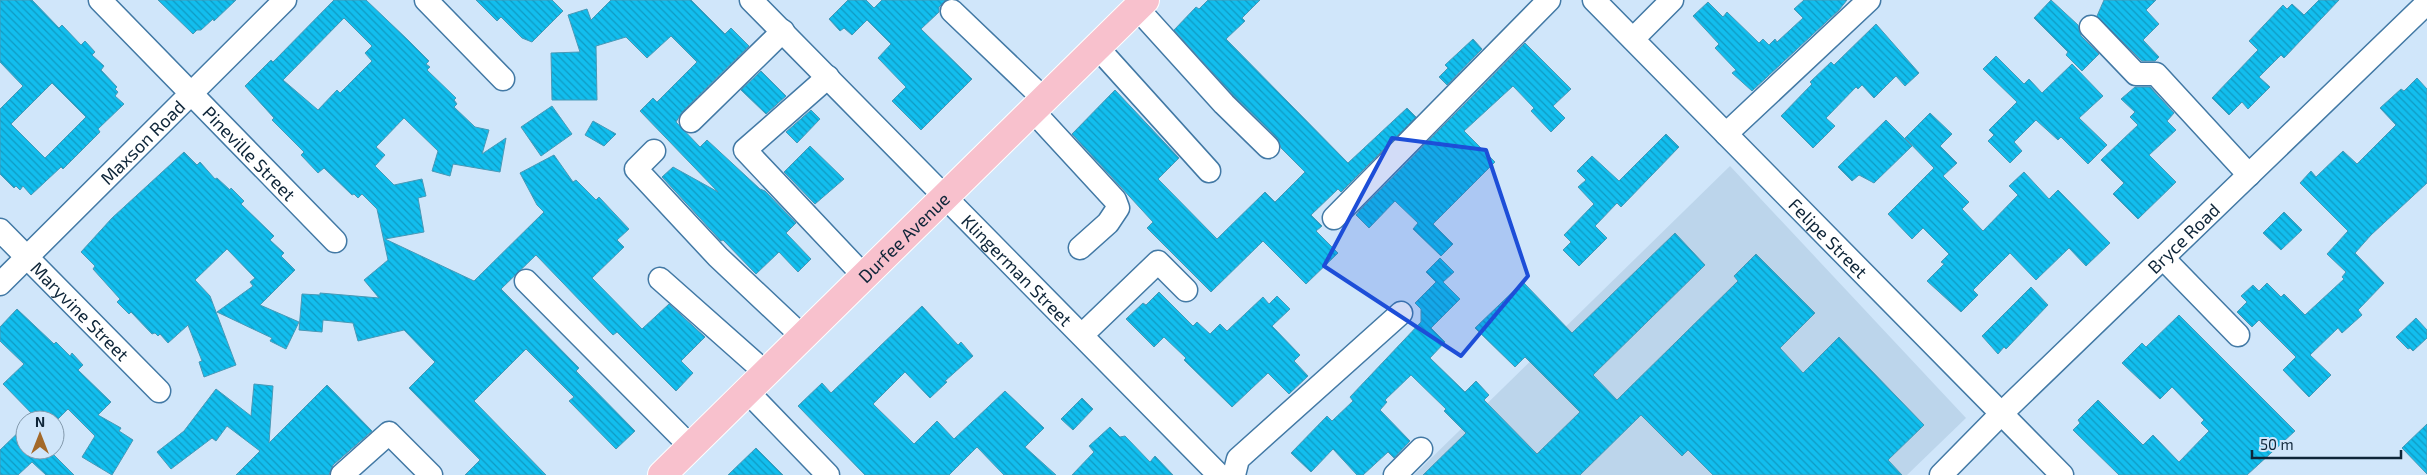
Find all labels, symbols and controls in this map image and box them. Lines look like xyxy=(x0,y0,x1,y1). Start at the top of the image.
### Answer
street label: Maxson Road xyxy=(95,95,189,189)
street label: Pineville Street xyxy=(198,101,301,205)
street label: Durfee Avenue xyxy=(853,188,954,287)
street label: Felipe Street xyxy=(1784,193,1873,282)
street label: Bryce Road xyxy=(2143,198,2224,278)
street label: Klingerman Street xyxy=(957,210,1077,331)
street label: Maryvine Street xyxy=(26,257,134,365)
north arrow xyxy=(15,410,65,460)
text: N xyxy=(35,413,45,430)
scale bar xyxy=(2252,428,2401,460)
text: 50 m xyxy=(2260,435,2294,453)

